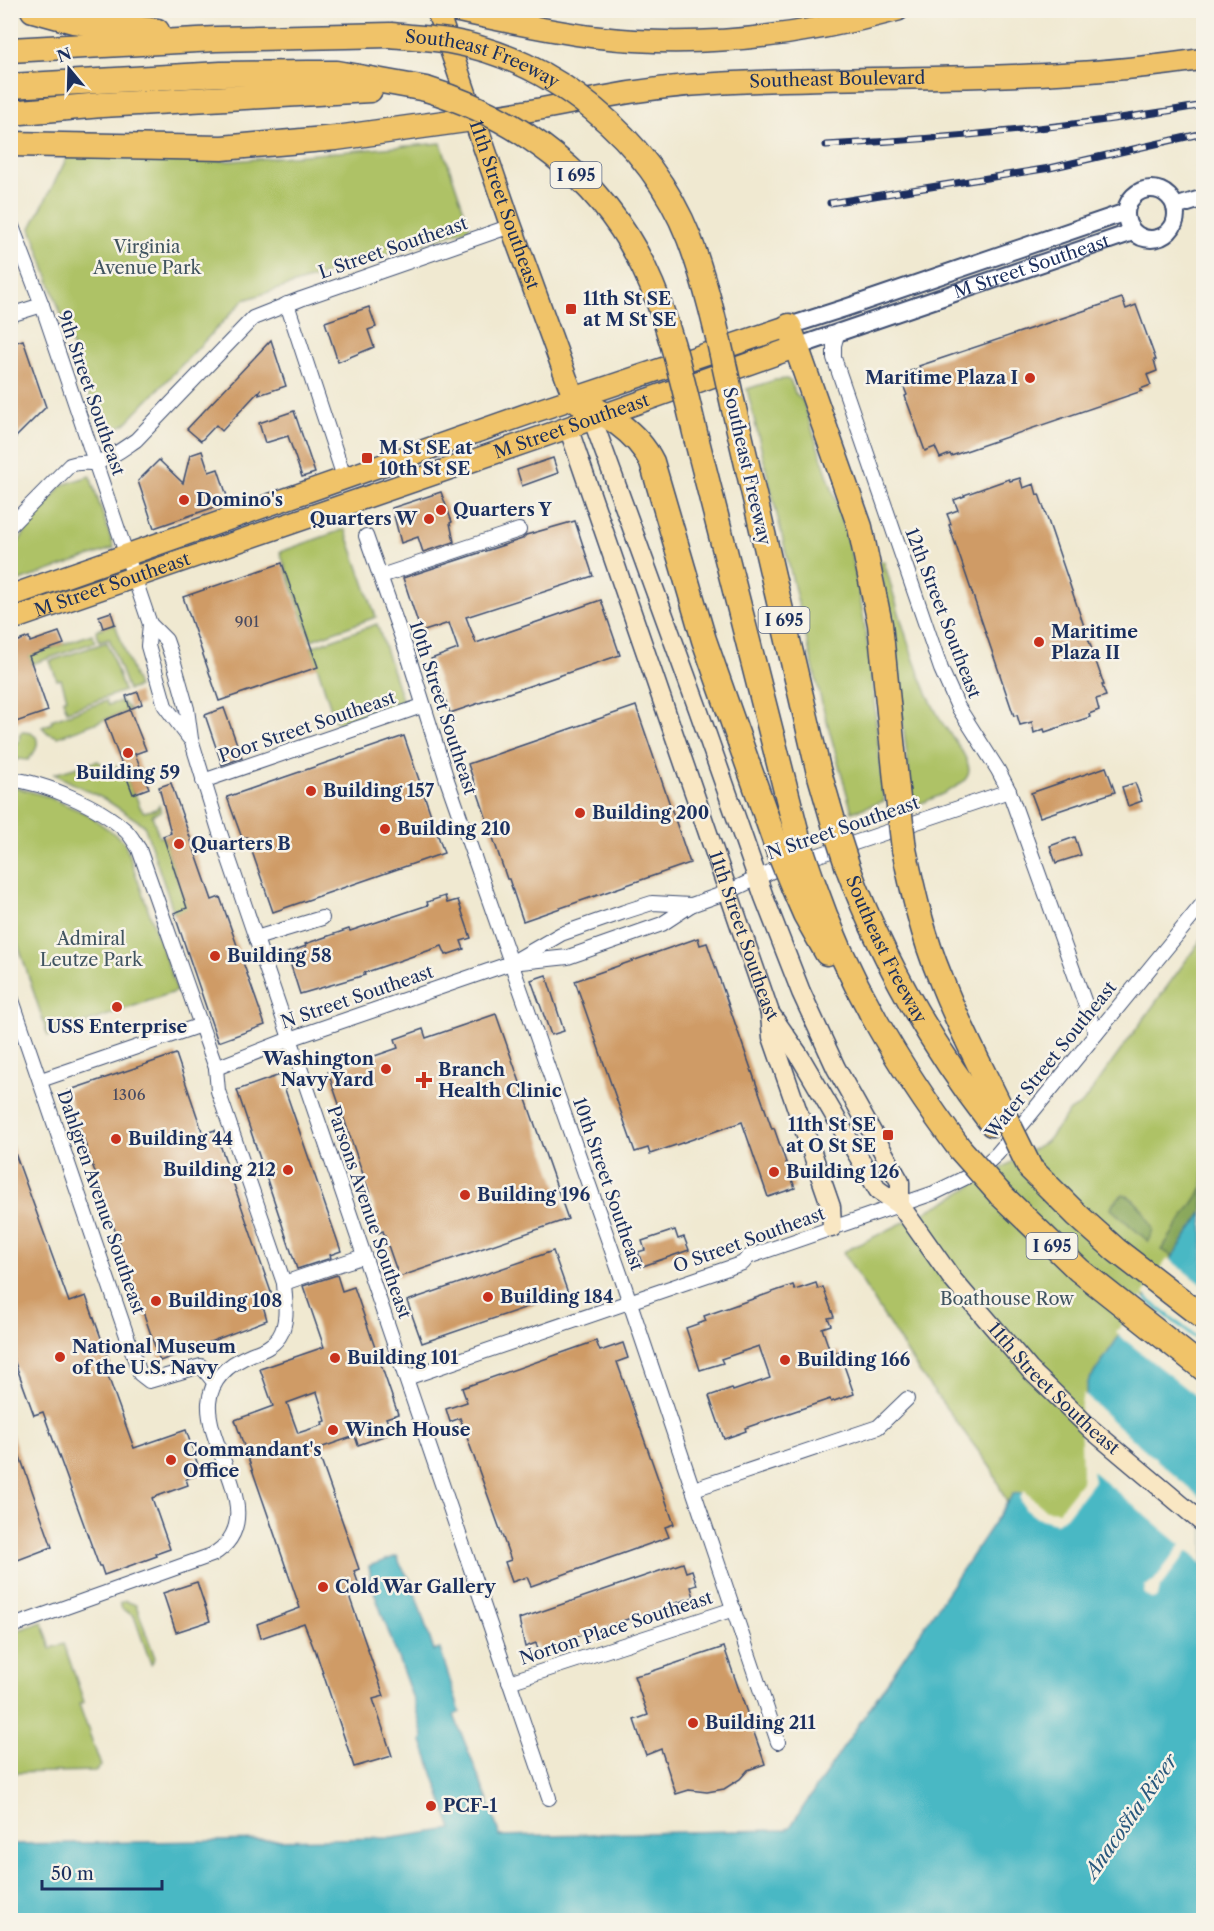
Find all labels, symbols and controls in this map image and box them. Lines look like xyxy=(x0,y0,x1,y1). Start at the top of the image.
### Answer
street label: Southeast Freeway xyxy=(404,25,564,93)
north arrow xyxy=(39,39,99,99)
text: N xyxy=(54,43,74,67)
street label: Southeast Boulevard xyxy=(749,67,925,93)
street label: 11th Street Southeast xyxy=(465,117,544,293)
road number: I 695 xyxy=(550,162,602,188)
street label: L Street Southeast xyxy=(316,212,471,284)
street label: M Street Southeast xyxy=(951,230,1113,303)
park label: Virginia Avenue Park xyxy=(92,236,203,279)
place label: 11th St SE at M St SE xyxy=(583,288,677,331)
marker: 11th St SE at M St SE xyxy=(564,302,578,316)
street label: 9th Street Southeast xyxy=(52,308,130,479)
place label: Maritime Plaza I xyxy=(865,367,1018,389)
marker: Maritime Plaza I xyxy=(1023,371,1037,385)
street label: Southeast Freeway xyxy=(718,385,776,548)
street label: M Street Southeast xyxy=(491,389,653,463)
place label: M St SE at 10th St SE xyxy=(379,437,473,480)
marker: M St SE at 10th St SE xyxy=(360,451,374,465)
place label: Domino's xyxy=(196,489,283,511)
marker: Domino's xyxy=(177,493,191,507)
place label: Quarters Y xyxy=(453,499,553,521)
marker: Quarters Y xyxy=(434,503,448,517)
place label: Quarters W xyxy=(310,508,418,530)
marker: Quarters W xyxy=(422,512,436,526)
street label: 12th Street Southeast xyxy=(900,525,986,702)
street label: M Street Southeast xyxy=(31,548,193,622)
road number: I 695 xyxy=(758,607,810,633)
house number: 901 xyxy=(235,612,260,631)
street label: 10th Street Southeast xyxy=(405,618,482,798)
place label: Maritime Plaza II xyxy=(1051,621,1138,664)
marker: Maritime Plaza II xyxy=(1032,635,1046,649)
street label: Poor Street Southeast xyxy=(216,686,399,768)
marker: Building 59 xyxy=(121,746,135,760)
place label: Building 59 xyxy=(76,762,180,784)
place label: Building 157 xyxy=(323,780,435,802)
marker: Building 157 xyxy=(304,784,318,798)
street label: N Street Southeast xyxy=(764,791,923,864)
place label: Building 200 xyxy=(592,802,709,824)
marker: Building 200 xyxy=(573,806,587,820)
place label: Building 210 xyxy=(397,818,511,840)
marker: Building 210 xyxy=(378,822,392,836)
place label: Quarters B xyxy=(191,833,291,855)
marker: Quarters B xyxy=(172,837,186,851)
street label: 11th Street Southeast xyxy=(704,848,783,1026)
street label: Southeast Freeway xyxy=(841,873,932,1028)
park label: Admiral Leutze Park xyxy=(40,928,144,971)
place label: Building 58 xyxy=(227,945,332,967)
marker: Building 58 xyxy=(208,949,222,963)
street label: N Street Southeast xyxy=(278,960,437,1033)
street label: Water Street Southeast xyxy=(980,976,1122,1144)
marker: USS Enterprise xyxy=(110,1000,124,1014)
place label: USS Enterprise xyxy=(47,1016,188,1038)
place label: Washington Navy Yard xyxy=(262,1048,375,1091)
place label: Branch Health Clinic xyxy=(438,1059,562,1102)
marker: Washington Navy Yard xyxy=(379,1062,393,1076)
marker: Branch Health Clinic xyxy=(415,1071,433,1089)
house number: 1306 xyxy=(113,1085,146,1104)
street label: Dahlgren Avenue Southeast xyxy=(52,1087,150,1318)
street label: 10th Street Southeast xyxy=(568,1095,648,1274)
street label: Parsons Avenue Southeast xyxy=(322,1103,416,1322)
place label: 11th St SE at O St SE xyxy=(786,1114,876,1157)
place label: Building 44 xyxy=(128,1128,233,1150)
marker: 11th St SE at O St SE xyxy=(881,1128,895,1142)
marker: Building 44 xyxy=(109,1132,123,1146)
place label: Building 212 xyxy=(163,1159,276,1181)
place label: Building 126 xyxy=(786,1161,899,1183)
marker: Building 212 xyxy=(281,1163,295,1177)
marker: Building 126 xyxy=(767,1165,781,1179)
place label: Building 196 xyxy=(477,1184,591,1206)
marker: Building 196 xyxy=(458,1188,472,1202)
street label: O Street Southeast xyxy=(670,1202,828,1278)
road number: I 695 xyxy=(1026,1233,1078,1259)
place label: Building 184 xyxy=(500,1286,614,1308)
park label: Boathouse Row xyxy=(940,1288,1075,1310)
place label: Building 108 xyxy=(168,1290,282,1312)
marker: Building 184 xyxy=(481,1290,495,1304)
marker: Building 108 xyxy=(149,1294,163,1308)
street label: 11th Street Southeast xyxy=(983,1318,1124,1460)
place label: National Museum of the U.S. Navy xyxy=(72,1336,236,1379)
place label: Building 101 xyxy=(347,1347,458,1369)
place label: Building 166 xyxy=(797,1349,911,1371)
marker: National Museum of the U.S. Navy xyxy=(53,1350,67,1364)
marker: Building 101 xyxy=(328,1351,342,1365)
marker: Building 166 xyxy=(778,1353,792,1367)
place label: Winch House xyxy=(344,1419,471,1441)
marker: Winch House xyxy=(326,1423,340,1437)
place label: Commandant's Office xyxy=(183,1439,322,1482)
marker: Commandant's Office xyxy=(164,1453,178,1467)
place label: Cold War Gallery xyxy=(335,1576,497,1598)
marker: Cold War Gallery xyxy=(316,1580,330,1594)
street label: Norton Place Southeast xyxy=(517,1586,716,1670)
place label: Building 211 xyxy=(705,1712,816,1734)
marker: Building 211 xyxy=(686,1716,700,1730)
water label: Anacostia River xyxy=(1077,1748,1184,1885)
place label: PCF-1 xyxy=(443,1795,497,1817)
marker: PCF-1 xyxy=(424,1799,438,1813)
scale bar xyxy=(42,1853,162,1891)
text: 50 m xyxy=(51,1863,94,1885)

